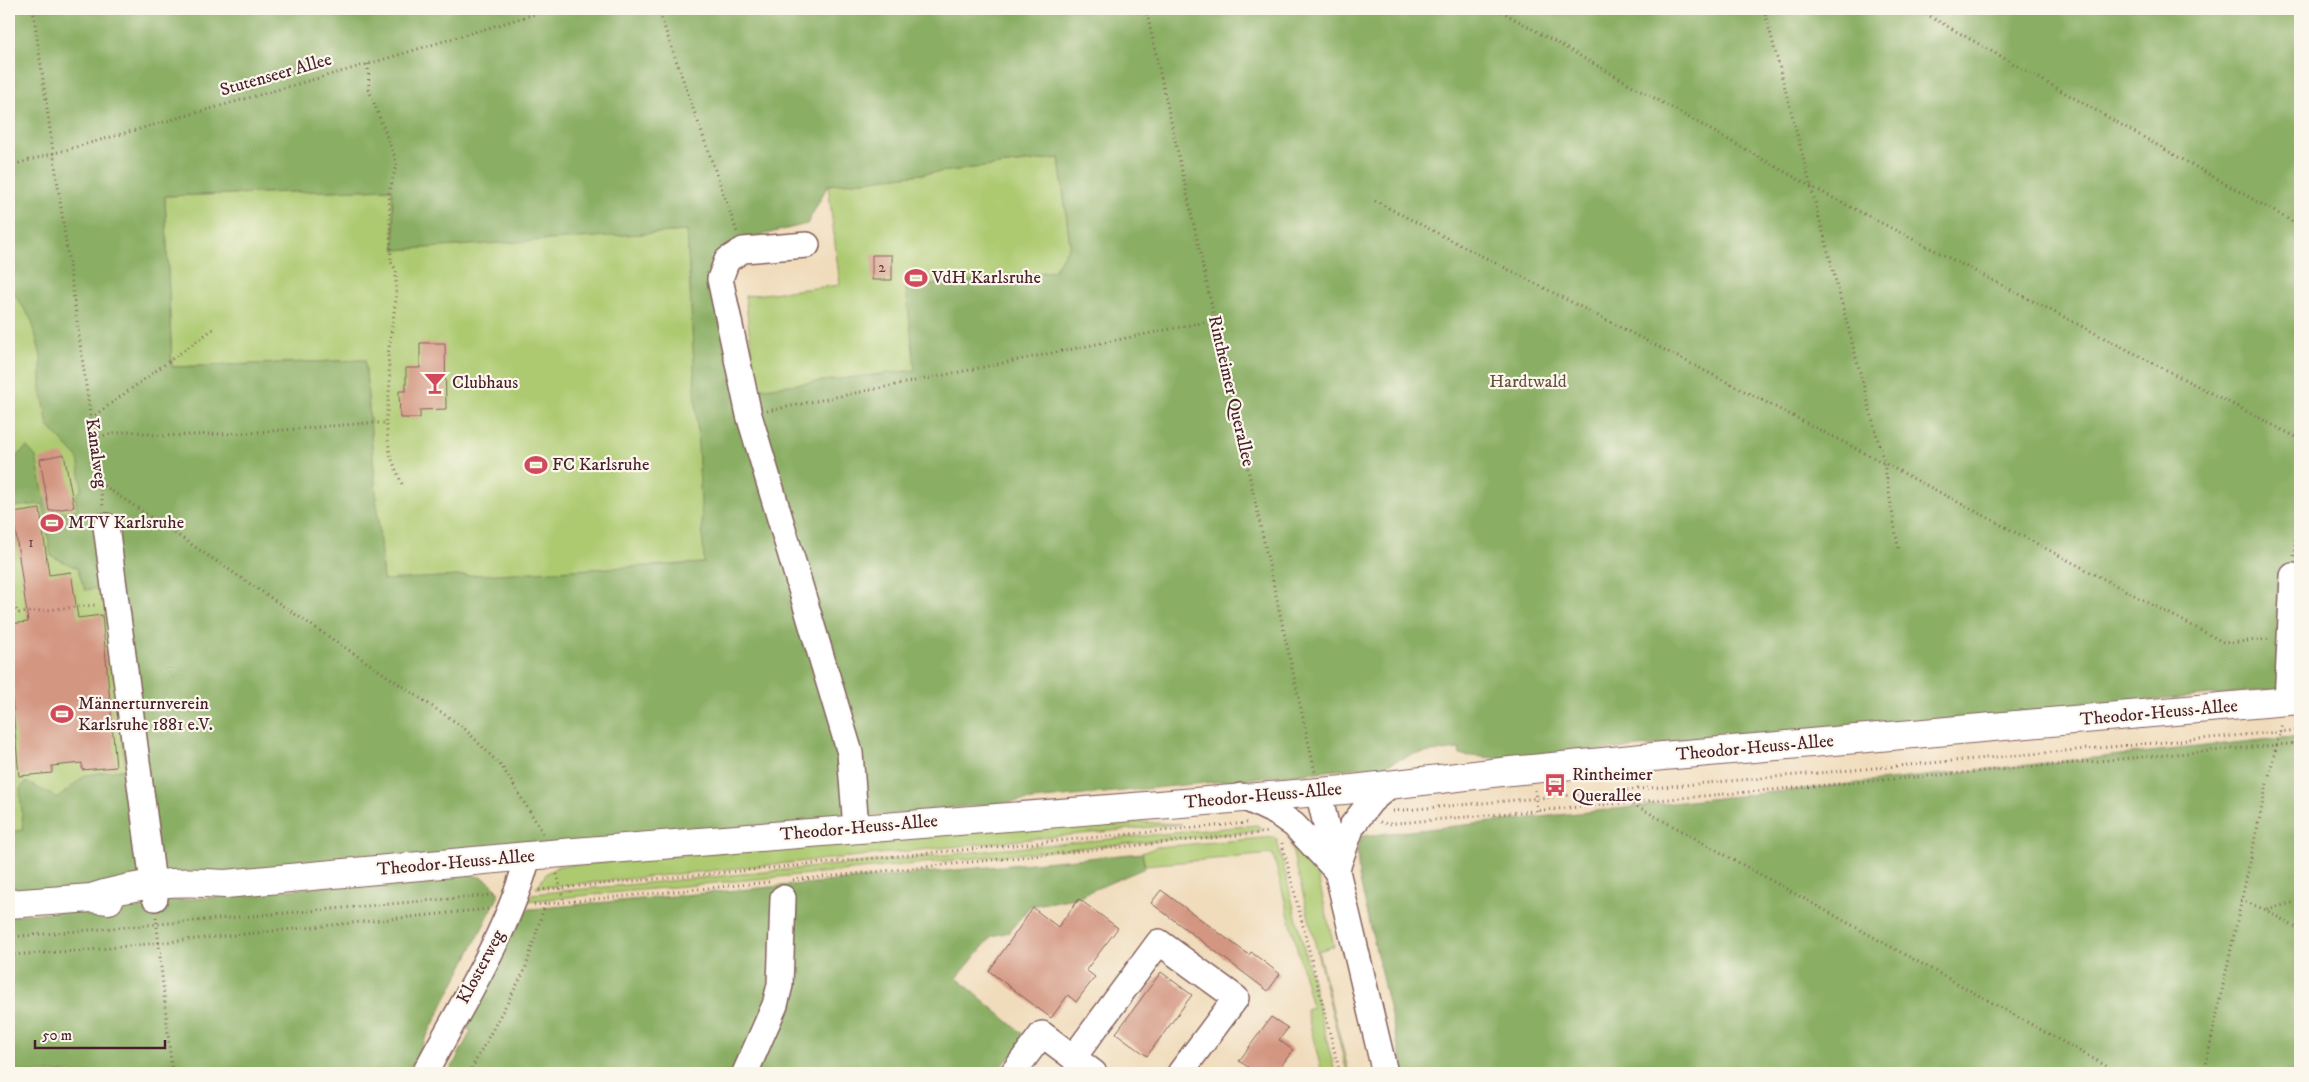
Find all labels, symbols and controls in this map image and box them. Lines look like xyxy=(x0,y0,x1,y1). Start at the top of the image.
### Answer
street label: Stutenseer Allee xyxy=(218,49,334,101)
house number: 2 xyxy=(878,258,886,277)
sports icon: VdH Karlsruhe xyxy=(903,265,929,291)
place label: VdH Karlsruhe xyxy=(931,267,1041,289)
street label: Rintheimer Querallee xyxy=(1203,313,1259,469)
bar icon: Clubhaus xyxy=(422,370,448,396)
park label: Hardtwald xyxy=(1489,371,1567,393)
place label: Clubhaus xyxy=(452,372,518,394)
street label: Kanalweg xyxy=(80,417,112,490)
sports icon: FC Karlsruhe xyxy=(523,452,549,478)
place label: FC Karlsruhe xyxy=(552,454,649,476)
sports icon: MTV Karlsruhe xyxy=(39,510,65,536)
place label: MTV Karlsruhe xyxy=(68,512,184,534)
house number: 1 xyxy=(28,533,34,552)
place label: Männerturnverein Karlsruhe 1881 e.V. xyxy=(78,693,213,736)
street label: Theodor-Heuss-Allee xyxy=(2079,695,2239,731)
sports icon: Männerturnverein Karlsruhe 1881 e.V. xyxy=(49,701,75,727)
street label: Theodor-Heuss-Allee xyxy=(1675,730,1835,766)
place label: Rintheimer Querallee xyxy=(1572,764,1653,807)
bus stop icon: Rintheimer Querallee xyxy=(1542,772,1568,798)
street label: Theodor-Heuss-Allee xyxy=(1183,778,1343,814)
street label: Theodor-Heuss-Allee xyxy=(779,810,939,846)
street label: Theodor-Heuss-Allee xyxy=(376,845,536,881)
street label: Klosterweg xyxy=(452,926,510,1008)
scale bar xyxy=(35,1017,165,1049)
text: 50 m xyxy=(42,1026,72,1045)

